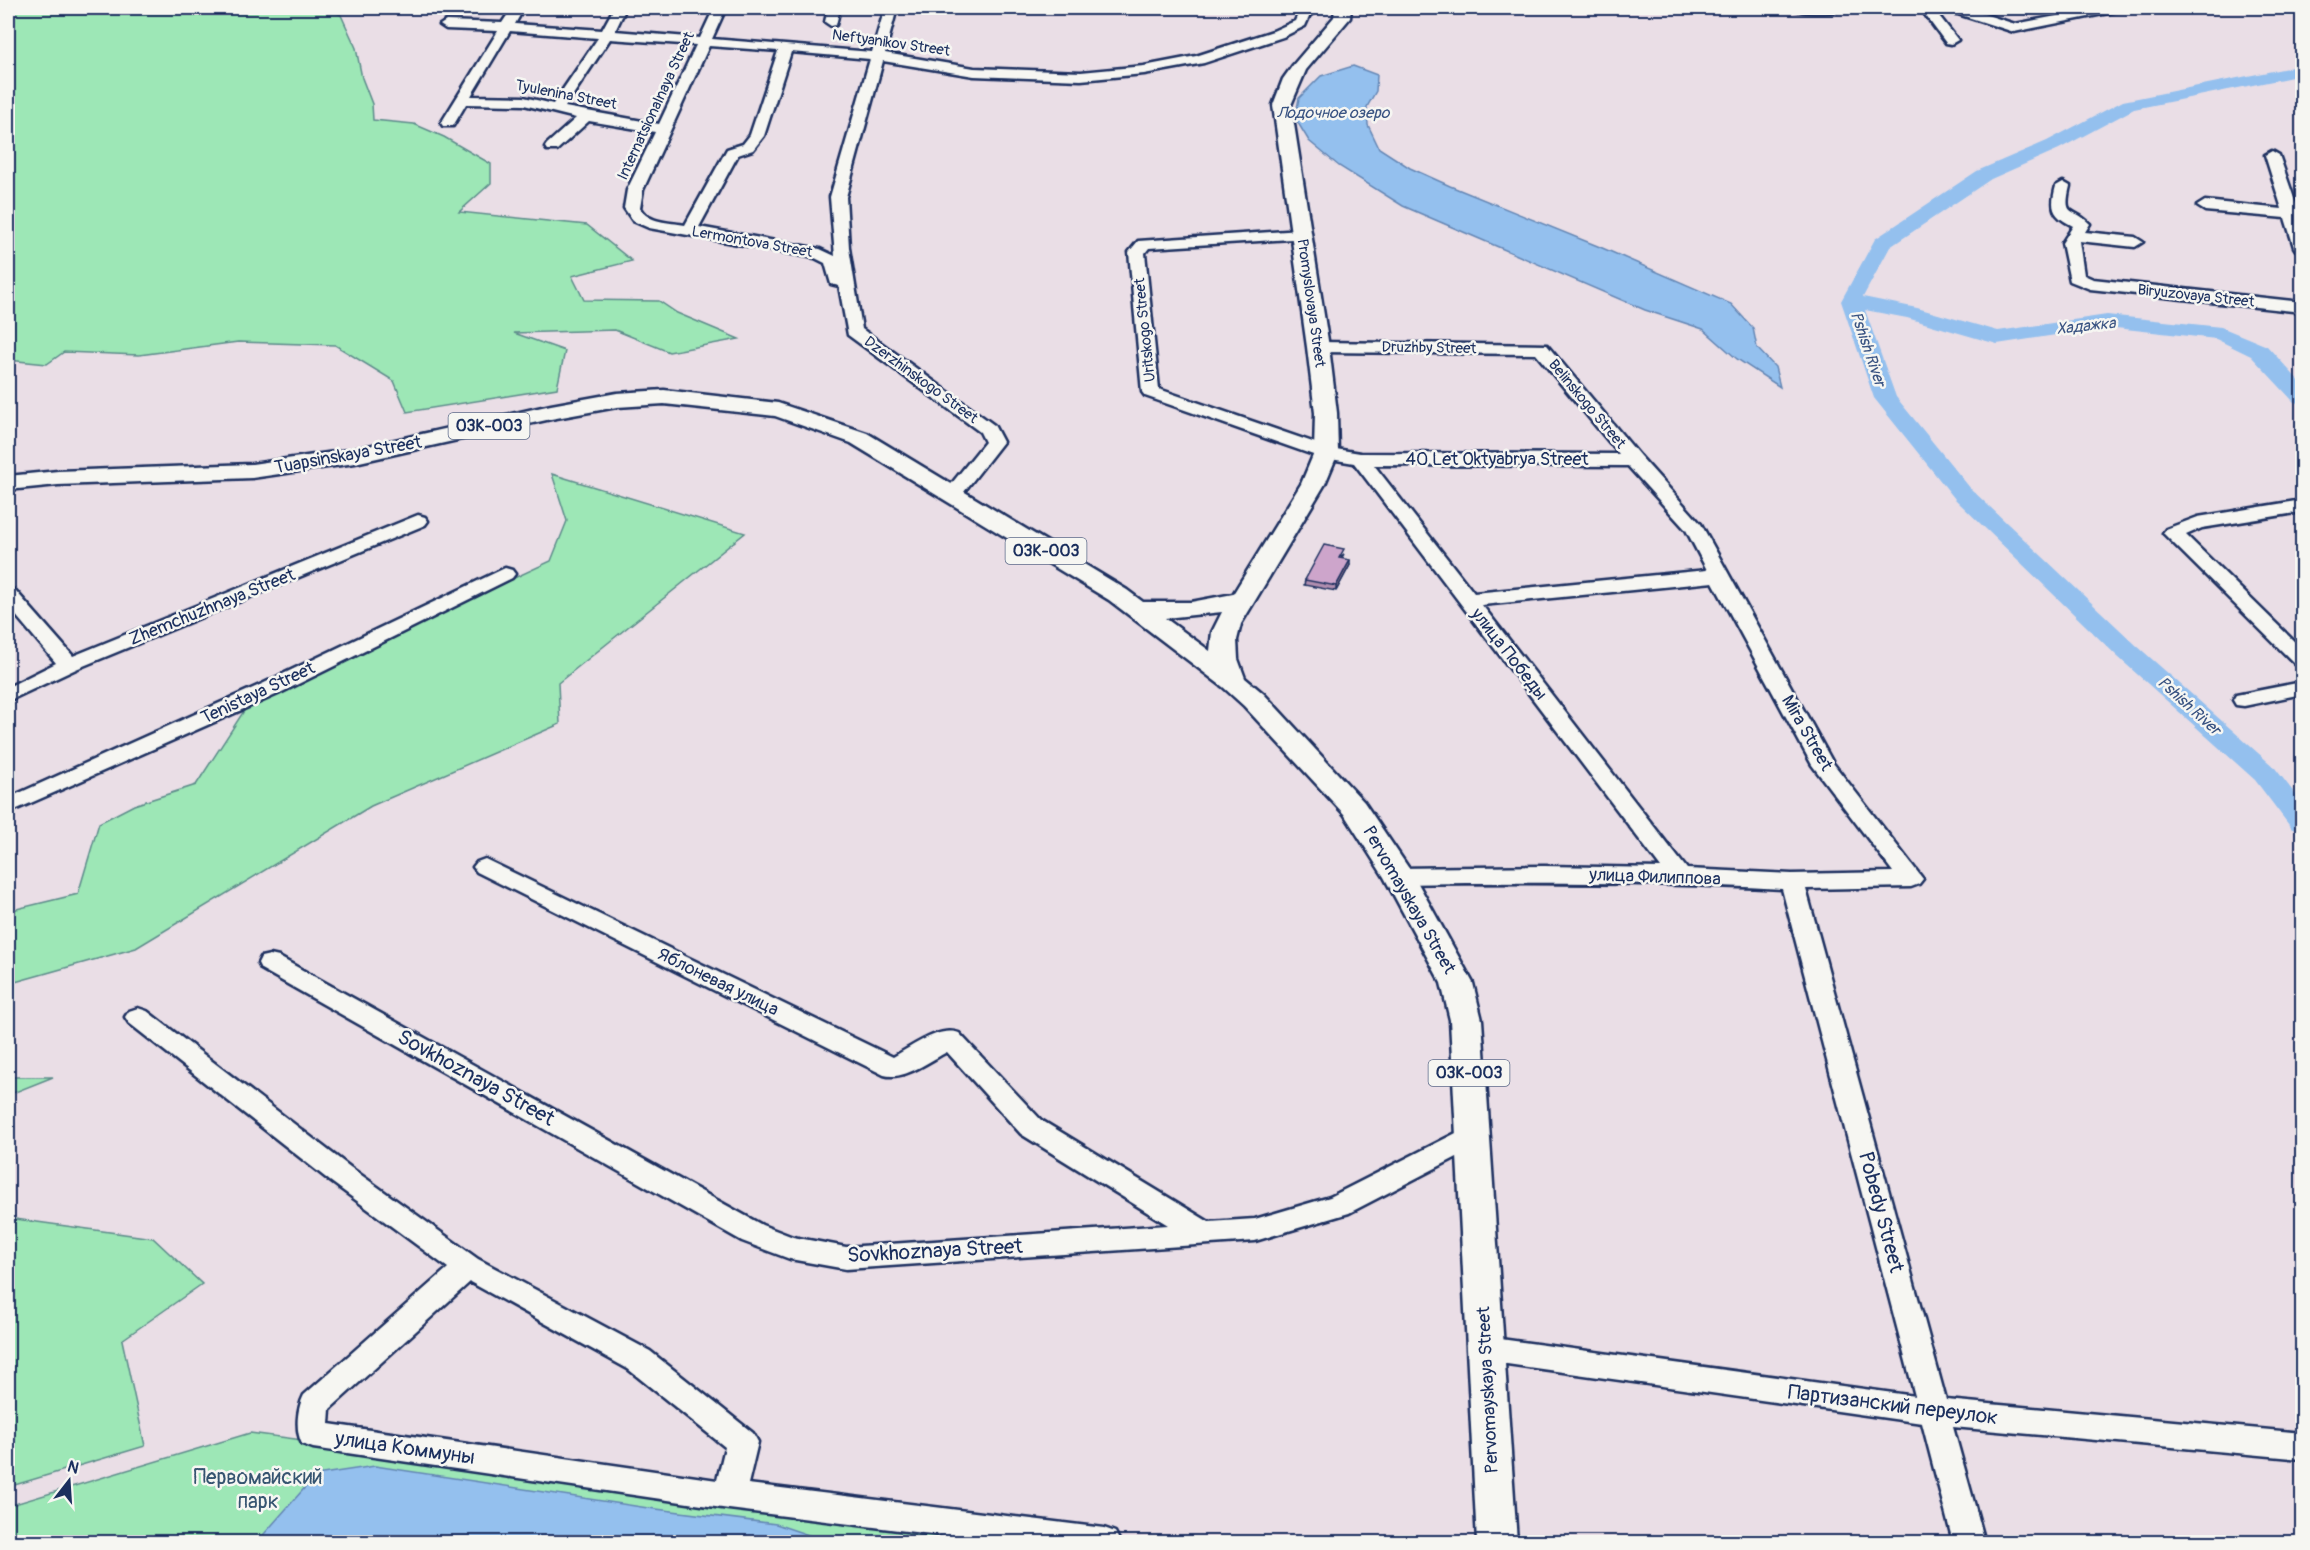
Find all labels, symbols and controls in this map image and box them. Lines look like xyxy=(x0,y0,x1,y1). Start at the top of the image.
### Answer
street label: Neftyanikov Street xyxy=(831,25,952,61)
street label: Internatsionalnaya Street xyxy=(613,28,699,183)
street label: Tyulenina Street xyxy=(514,76,619,114)
water label: Лодочное озеро xyxy=(1277,103,1391,123)
street label: Lermontova Street xyxy=(690,222,815,262)
street label: Promyslovaya Street xyxy=(1293,237,1330,369)
street label: Uritskogo Street xyxy=(1130,276,1160,383)
street label: Biryuzovaya Street xyxy=(2137,280,2256,312)
water label: Pshish River xyxy=(1846,309,1891,391)
water label: Хадажка xyxy=(2056,313,2118,339)
street label: Dzerzhinskogo Street xyxy=(860,332,982,428)
street label: Druzhby Street xyxy=(1381,338,1478,358)
street label: Belinskogo Street xyxy=(1544,355,1630,453)
road number: 03К-003 xyxy=(448,413,530,439)
street label: Tuapsinskaya Street xyxy=(273,431,424,479)
street label: 40 Let Oktyabrya Street xyxy=(1405,448,1589,471)
road number: 03К-003 xyxy=(1006,538,1086,564)
street label: Zhemchuzhnaya Street xyxy=(126,563,299,651)
street label: улица Победы xyxy=(1465,602,1552,705)
street label: Tenistaya Street xyxy=(197,656,319,729)
water label: Pshish River xyxy=(2153,672,2226,741)
street label: Mira Street xyxy=(1776,691,1838,776)
street label: Pervomayskaya Street xyxy=(1357,822,1461,979)
street label: улица Филиппова xyxy=(1588,863,1721,891)
street label: Яблоневая улица xyxy=(654,943,782,1021)
street label: Sovkhoznaya Street xyxy=(393,1024,560,1133)
road number: 03К-003 xyxy=(1428,1060,1510,1086)
street label: Pobedy Street xyxy=(1852,1148,1910,1276)
street label: Sovkhoznaya Street xyxy=(847,1233,1024,1269)
street label: Pervomayskaya Street xyxy=(1472,1305,1504,1474)
street label: Партизанский переулок xyxy=(1786,1379,2000,1431)
street label: улица Коммуны xyxy=(332,1425,477,1471)
north arrow xyxy=(39,1451,99,1511)
text: N xyxy=(65,1456,81,1479)
park label: Первомайский парк xyxy=(193,1464,323,1515)

